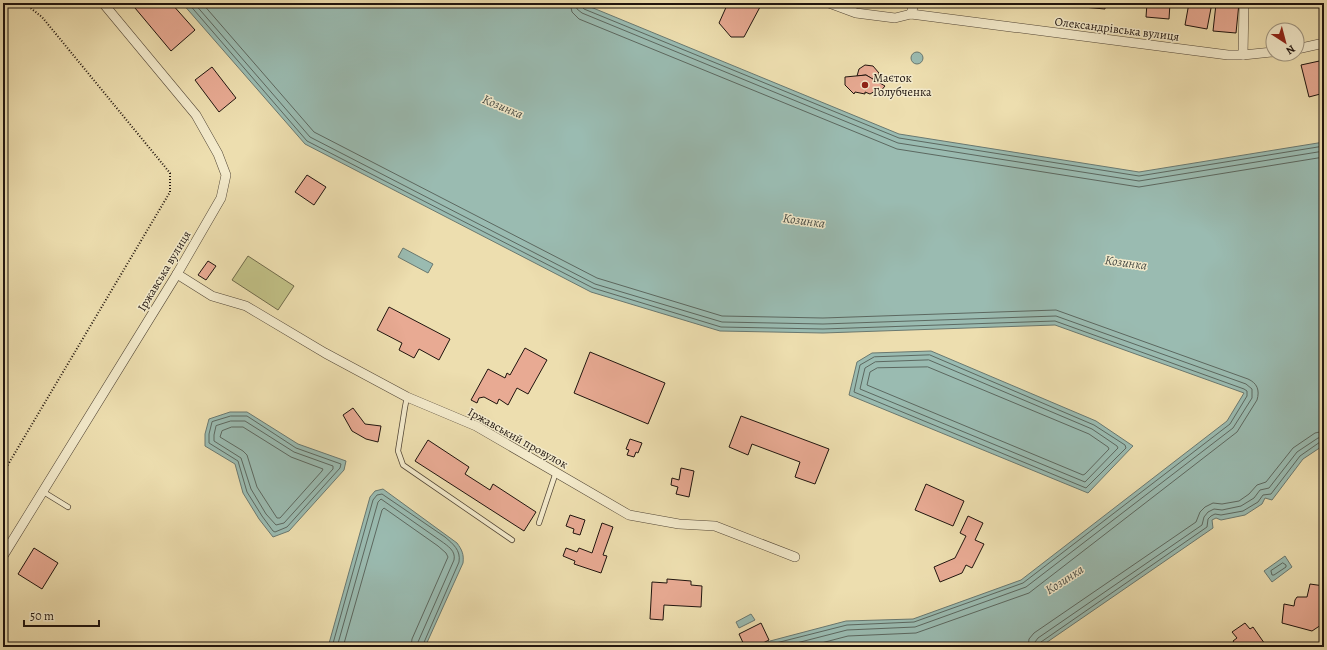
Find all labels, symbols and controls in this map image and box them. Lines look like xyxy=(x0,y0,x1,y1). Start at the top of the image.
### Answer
street label: Олександрівська вулиця xyxy=(1054,13,1180,45)
north arrow xyxy=(1265,22,1305,62)
text: N xyxy=(1283,41,1298,58)
place label: Маєток Голубченка xyxy=(873,70,932,100)
marker: Маєток Голубченка xyxy=(860,80,870,90)
water label: Козинка xyxy=(480,90,526,123)
water label: Козинка xyxy=(782,209,826,232)
street label: Іржавська вулиця xyxy=(134,228,194,314)
water label: Козинка xyxy=(1104,251,1148,274)
street label: Іржавський провулок xyxy=(465,404,571,472)
water label: Козинка xyxy=(1042,561,1087,598)
scale bar xyxy=(24,602,99,628)
text: 50 m xyxy=(30,608,54,624)

